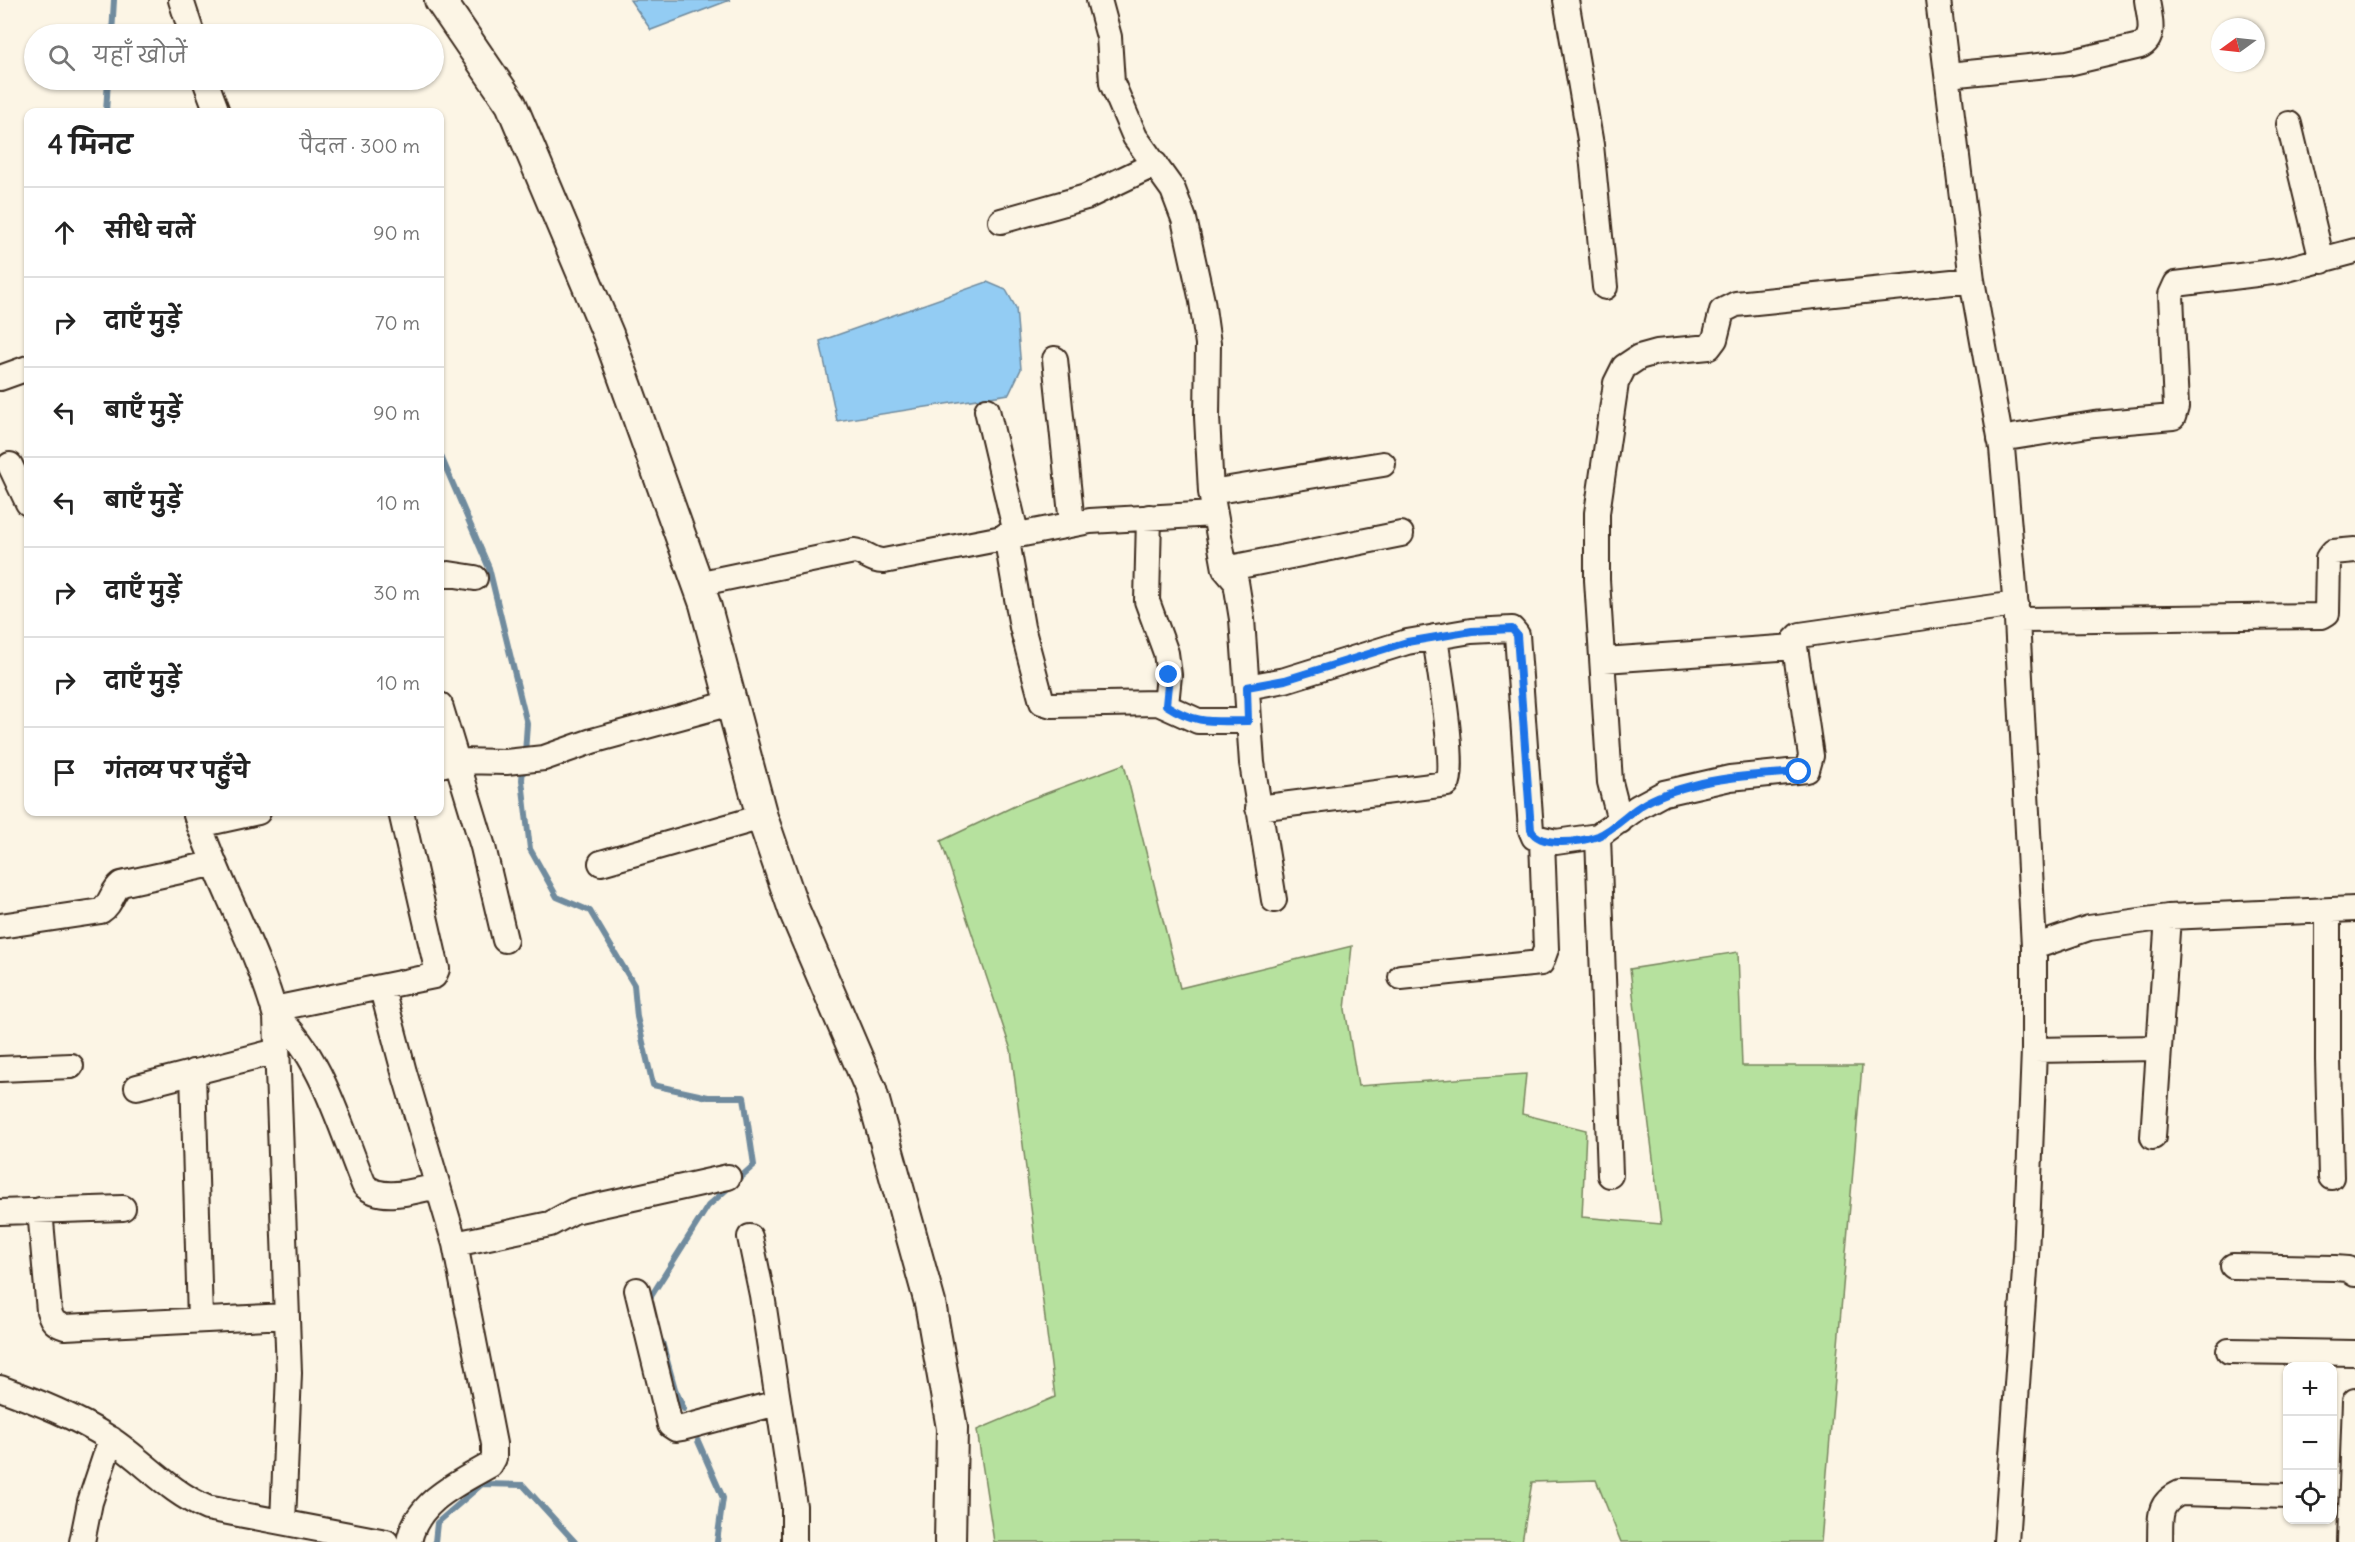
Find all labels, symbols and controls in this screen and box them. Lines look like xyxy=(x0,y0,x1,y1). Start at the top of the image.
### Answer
north arrow xyxy=(2211,18,2265,72)
search box xyxy=(24,24,444,90)
icon: search xyxy=(45,41,78,74)
text: यहाँ खोजें xyxy=(93,41,187,69)
text: 4 मिनट xyxy=(48,128,132,161)
text: पैदल · 300 m xyxy=(300,133,420,158)
icon: ahead xyxy=(48,216,81,249)
text: सीधे चलें xyxy=(105,216,195,244)
text: 90 m xyxy=(373,220,420,245)
icon: right xyxy=(48,306,81,339)
text: दाएँ मुड़ें xyxy=(105,306,181,334)
text: 70 m xyxy=(375,310,420,335)
icon: left xyxy=(48,396,81,429)
text: बाएँ मुड़ें xyxy=(105,396,182,424)
text: 90 m xyxy=(373,400,420,425)
icon: left xyxy=(48,486,81,519)
text: बाएँ मुड़ें xyxy=(105,486,182,514)
text: 10 m xyxy=(377,490,420,515)
icon: right xyxy=(48,576,81,609)
text: दाएँ मुड़ें xyxy=(105,576,181,604)
text: 30 m xyxy=(373,580,420,605)
route end xyxy=(1155,661,1181,687)
icon: right xyxy=(48,666,81,699)
text: दाएँ मुड़ें xyxy=(105,666,181,694)
text: 10 m xyxy=(377,670,420,695)
icon: arrive xyxy=(48,756,81,789)
text: गंतव्य पर पहुँचे xyxy=(105,756,249,784)
route start xyxy=(1785,758,1811,784)
map controls xyxy=(2283,1362,2337,1524)
button: + xyxy=(2283,1362,2337,1416)
button: − xyxy=(2283,1416,2337,1470)
button: locate xyxy=(2283,1470,2337,1524)

